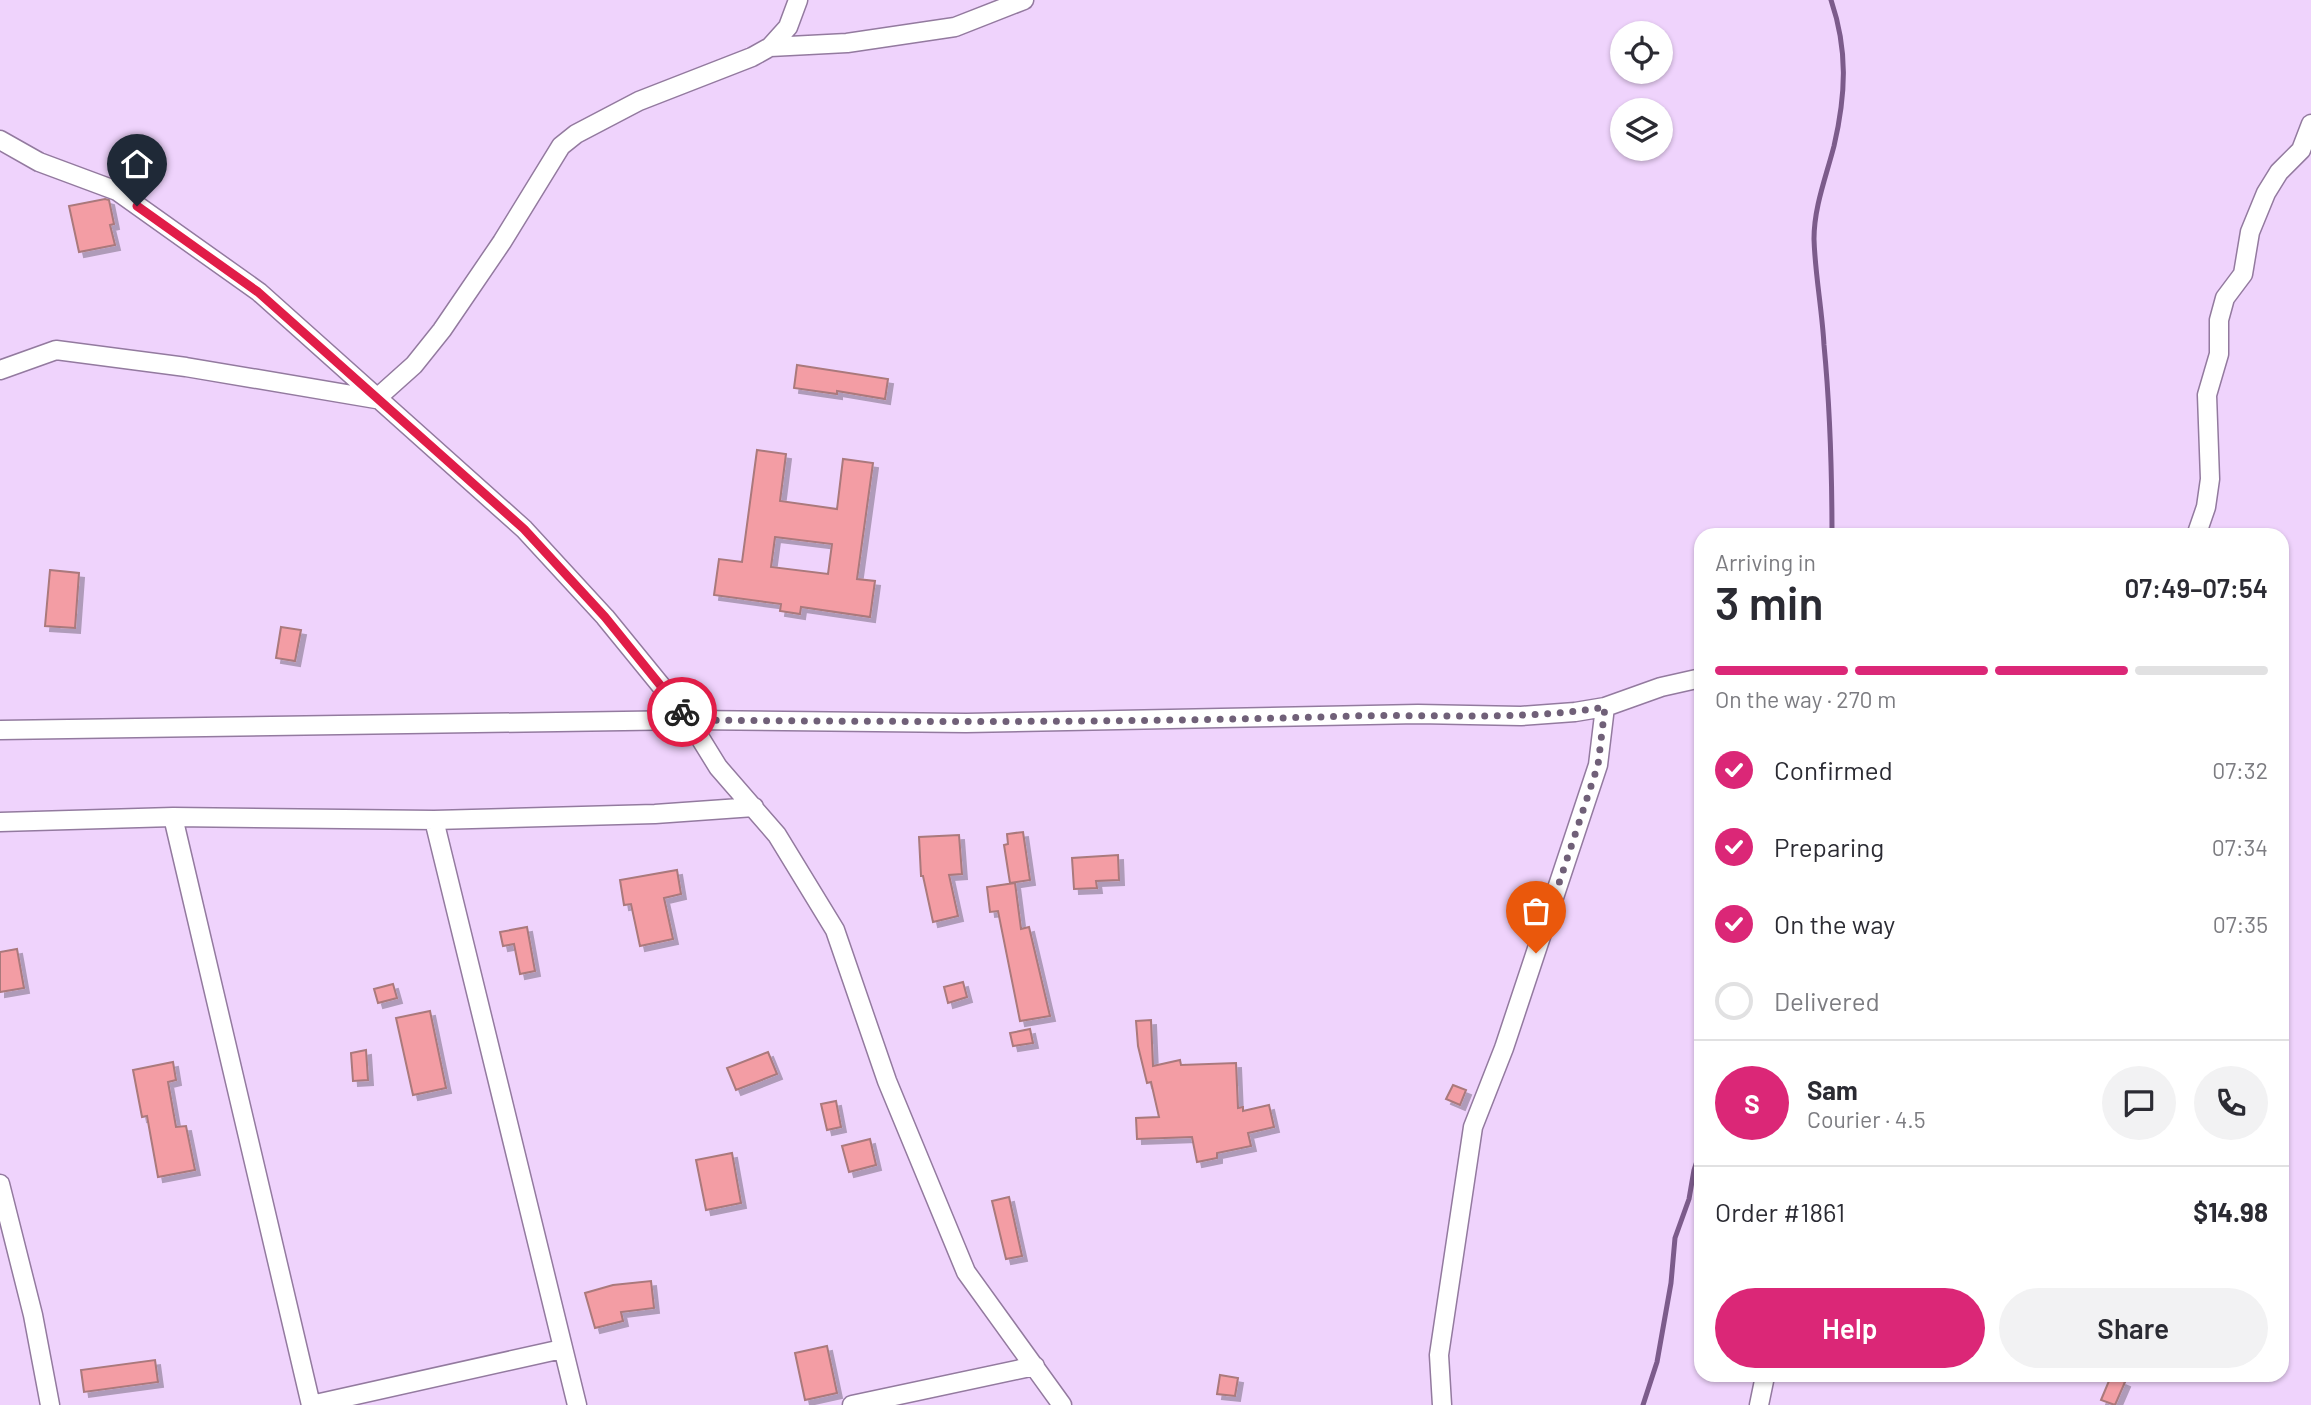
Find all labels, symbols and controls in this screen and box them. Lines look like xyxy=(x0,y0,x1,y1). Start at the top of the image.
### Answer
map controls xyxy=(1610,21,1673,161)
button: locate xyxy=(1610,21,1673,84)
button: layers xyxy=(1610,98,1673,161)
pin xyxy=(107,134,167,206)
icon: home xyxy=(118,145,156,183)
text: Arriving in xyxy=(1715,548,1816,576)
text: 07:49–07:54 xyxy=(2125,572,2268,603)
text: 3 min xyxy=(1715,574,1824,629)
courier xyxy=(647,677,717,747)
text: On the way · 270 m xyxy=(1715,685,1896,713)
icon: bike xyxy=(663,693,701,731)
icon: check xyxy=(1715,751,1753,789)
text: Confirmed xyxy=(1774,754,1893,785)
text: 07:32 xyxy=(2212,756,2268,784)
icon: check xyxy=(1715,828,1753,866)
text: Preparing xyxy=(1774,831,1884,862)
text: 07:34 xyxy=(2212,833,2268,861)
pin xyxy=(1506,881,1566,953)
icon: bag xyxy=(1517,892,1555,930)
icon: check xyxy=(1715,905,1753,943)
text: On the way xyxy=(1774,908,1895,939)
text: 07:35 xyxy=(2213,910,2268,938)
text: Delivered xyxy=(1774,985,1880,1016)
button: chat xyxy=(2102,1066,2176,1140)
button: phone xyxy=(2194,1066,2268,1140)
text: Sam xyxy=(1807,1074,1858,1105)
text: S xyxy=(1744,1088,1760,1119)
text: Courier · 4.5 xyxy=(1807,1105,1926,1133)
text: Order #1861 xyxy=(1715,1196,1845,1227)
text: $14.98 xyxy=(2193,1196,2268,1227)
button: Help xyxy=(1715,1288,1985,1368)
button: Share xyxy=(1999,1288,2268,1368)

